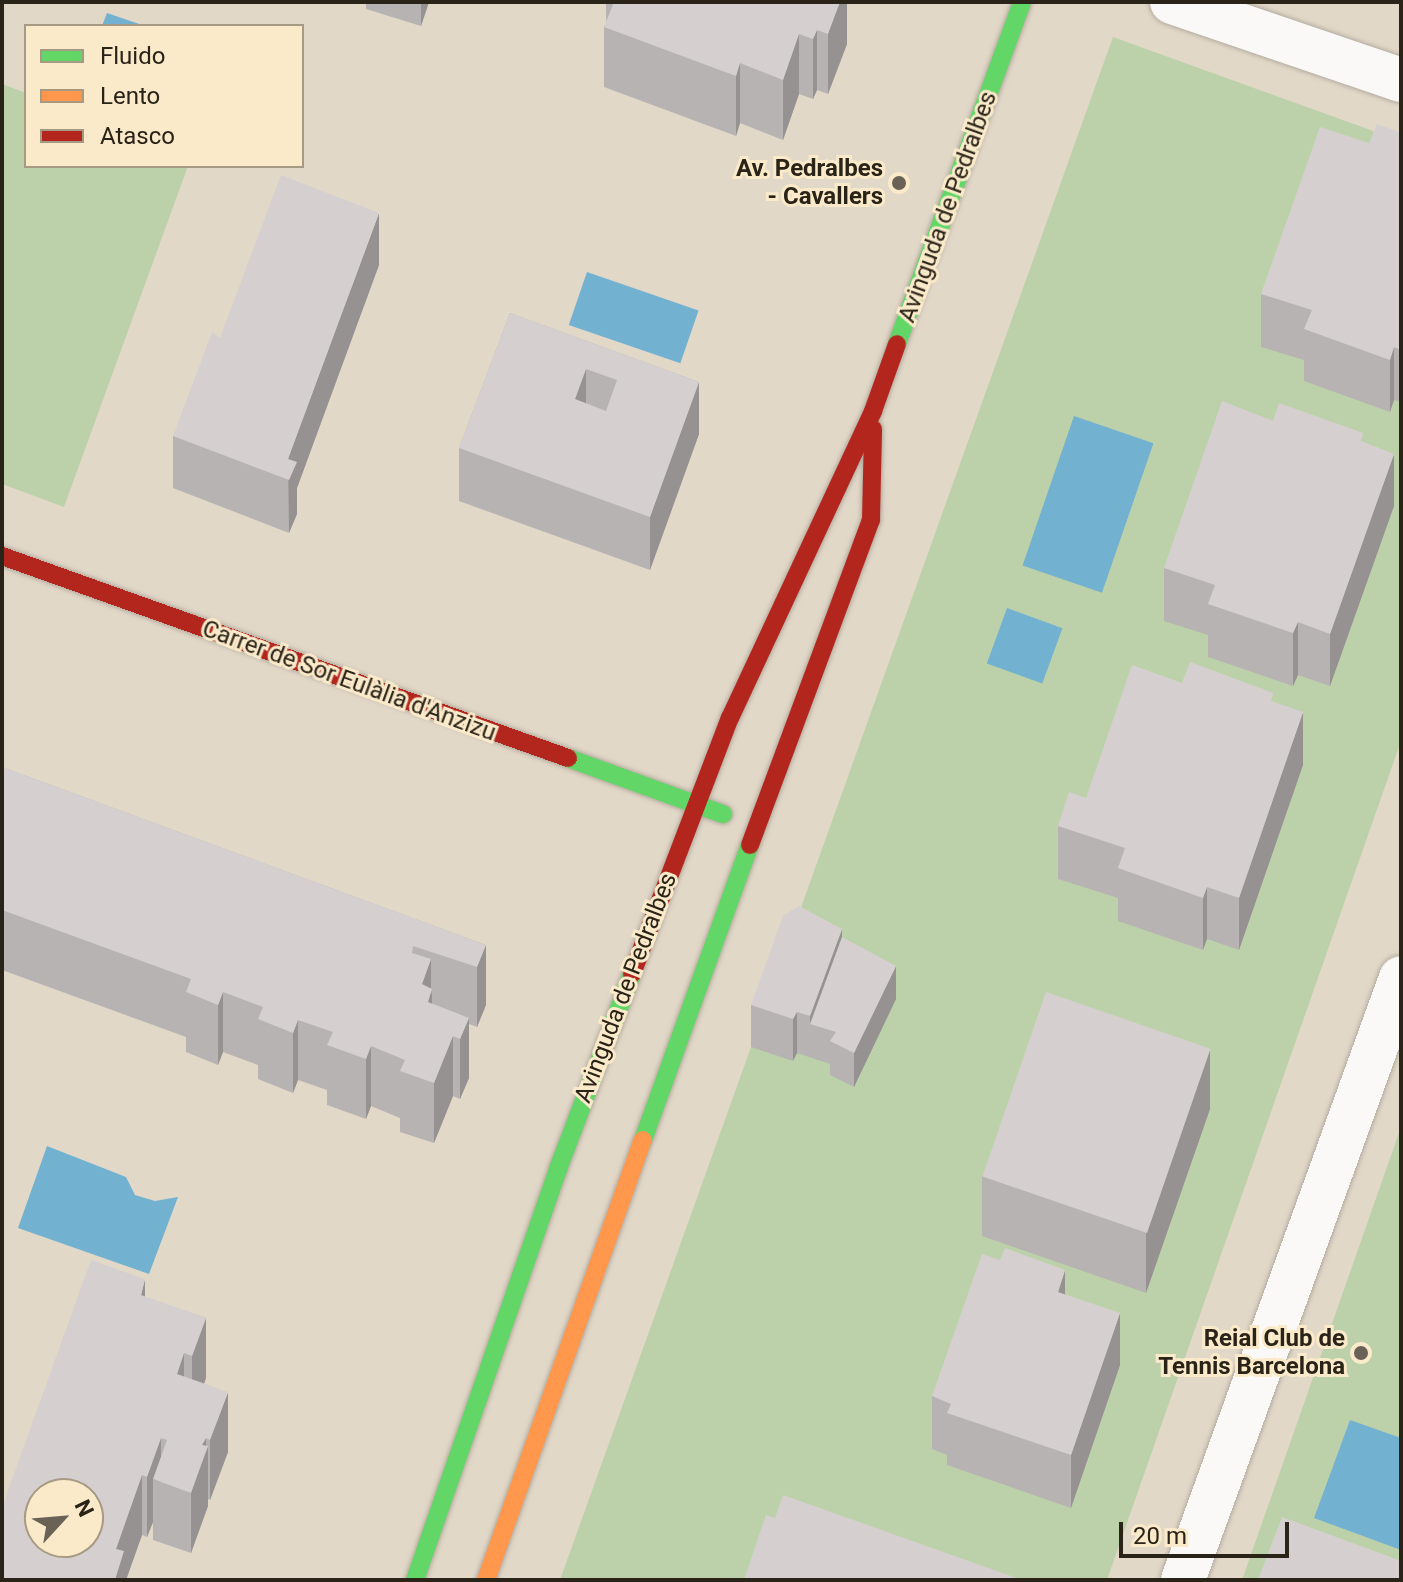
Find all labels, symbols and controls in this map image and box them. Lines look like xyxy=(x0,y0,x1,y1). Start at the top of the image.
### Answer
legend xyxy=(24,24,304,168)
text: Fluido xyxy=(100,42,165,70)
text: Lento xyxy=(100,82,160,110)
street label: Avinguda de Pedralbes xyxy=(893,88,1003,326)
text: Atasco xyxy=(100,122,175,150)
place label: Av. Pedralbes - Cavallers xyxy=(736,155,883,211)
marker: Av. Pedralbes - Cavallers xyxy=(890,174,908,192)
street label: Carrer de Sor Eulàlia d'Anzizu xyxy=(198,614,500,748)
street label: Avinguda de Pedralbes xyxy=(569,869,683,1107)
place label: Reial Club de Tennis Barcelona xyxy=(1158,1325,1345,1381)
marker: Reial Club de Tennis Barcelona xyxy=(1352,1344,1370,1362)
north arrow xyxy=(24,1478,104,1558)
text: N xyxy=(70,1496,99,1521)
scale bar xyxy=(1123,1506,1293,1556)
text: 20 m xyxy=(1133,1522,1187,1550)

